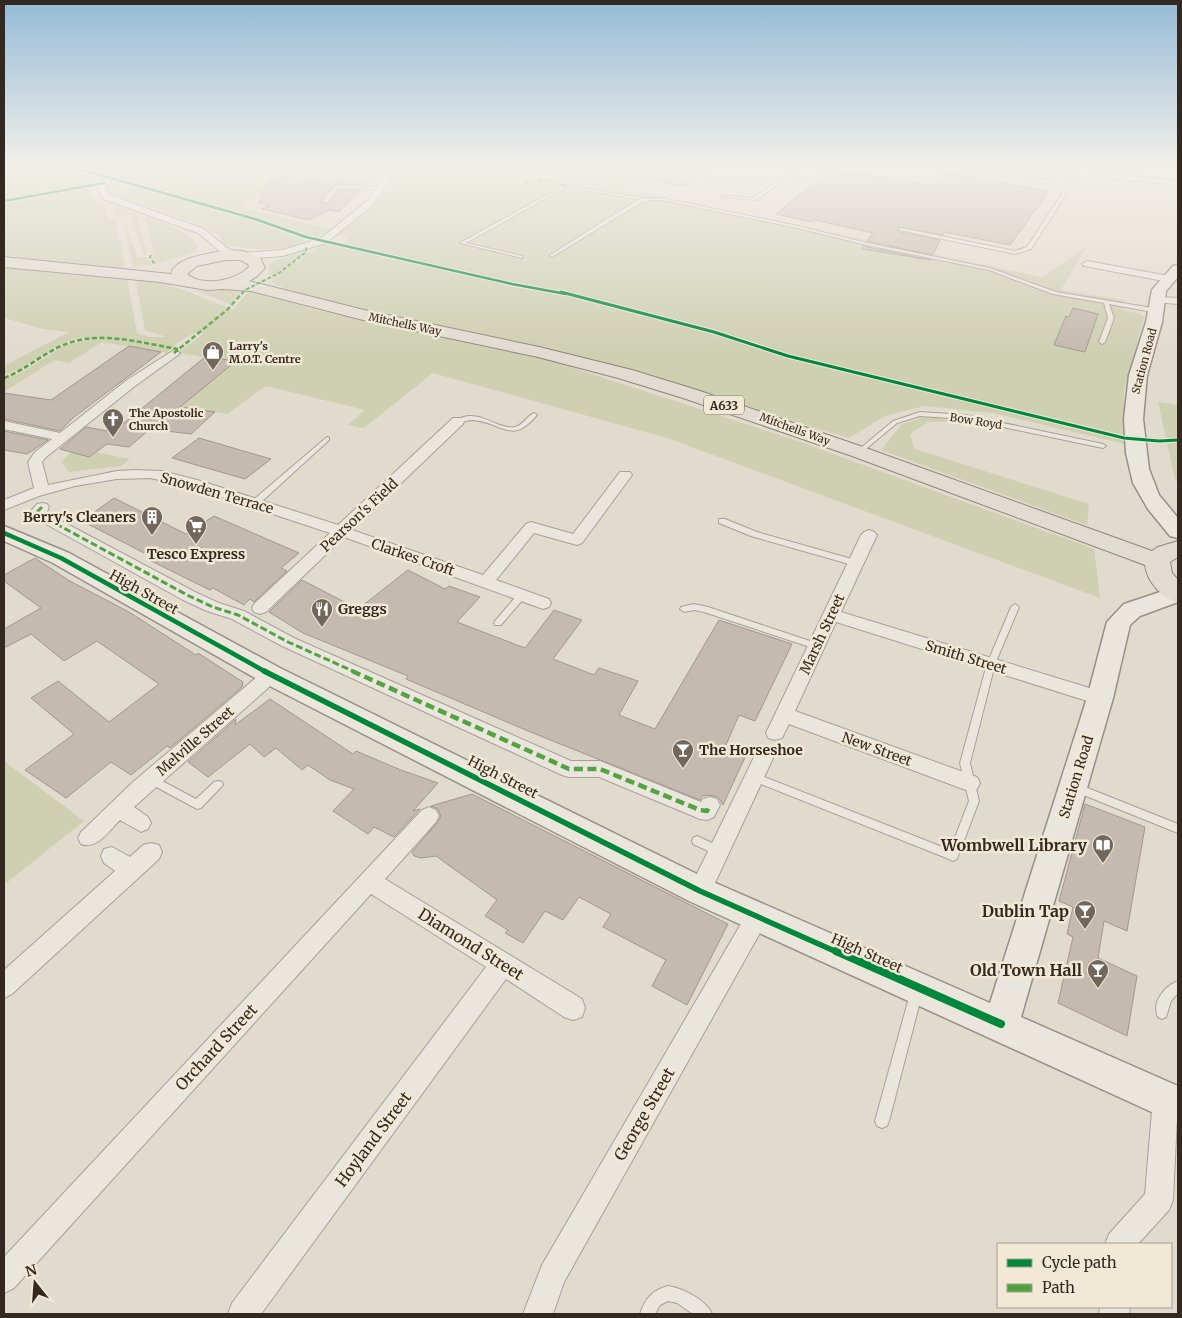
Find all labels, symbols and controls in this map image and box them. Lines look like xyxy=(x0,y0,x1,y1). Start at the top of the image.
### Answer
street label: Mitchells Way xyxy=(367,309,443,339)
street label: Station Road xyxy=(1128,326,1160,395)
place label: Larry's M.O.T. Centre xyxy=(229,339,301,366)
shop icon: Larry's M.O.T. Centre xyxy=(201,340,225,371)
road number: A633 xyxy=(704,396,744,414)
place label: The Apostolic Church xyxy=(129,406,204,433)
church icon: The Apostolic Church xyxy=(101,407,125,438)
street label: Mitchells Way xyxy=(758,410,833,448)
street label: Bow Royd xyxy=(949,410,1003,432)
street label: Snowden Terrace xyxy=(158,468,276,518)
street label: Pearson's Field xyxy=(316,474,402,556)
building icon: Berry's Cleaners xyxy=(140,505,164,536)
place label: Berry's Cleaners xyxy=(23,508,136,526)
supermarket icon: Tesco Express xyxy=(184,514,208,545)
street label: Clarkes Croft xyxy=(369,534,458,580)
place label: Tesco Express xyxy=(147,545,245,563)
street label: High Street xyxy=(106,566,182,619)
street label: Marsh Street xyxy=(796,590,849,677)
restaurant icon: Greggs xyxy=(310,597,334,628)
place label: Greggs xyxy=(338,600,387,618)
street label: Smith Street xyxy=(923,636,1009,678)
street label: Melville Street xyxy=(152,702,238,780)
street label: New Street xyxy=(839,728,915,770)
street label: Station Road xyxy=(1055,733,1097,821)
bar icon: The Horseshoe xyxy=(671,738,695,769)
place label: The Horseshoe xyxy=(699,741,803,759)
street label: High Street xyxy=(465,752,542,803)
library icon: Wombwell Library xyxy=(1091,833,1115,864)
place label: Wombwell Library xyxy=(940,835,1088,855)
bar icon: Dublin Tap xyxy=(1073,899,1097,930)
place label: Dublin Tap xyxy=(982,901,1069,921)
street label: Diamond Street xyxy=(415,904,528,985)
street label: High Street xyxy=(828,929,906,977)
bar icon: Old Town Hall xyxy=(1086,958,1110,989)
place label: Old Town Hall xyxy=(970,960,1082,980)
street label: Orchard Street xyxy=(171,999,262,1095)
street label: George Street xyxy=(609,1063,679,1164)
street label: Hoyland Street xyxy=(331,1087,416,1191)
legend xyxy=(997,1243,1172,1308)
text: Cycle path xyxy=(1042,1253,1117,1272)
north arrow xyxy=(10,1258,60,1308)
text: N xyxy=(23,1260,39,1281)
text: Path xyxy=(1042,1278,1075,1297)

